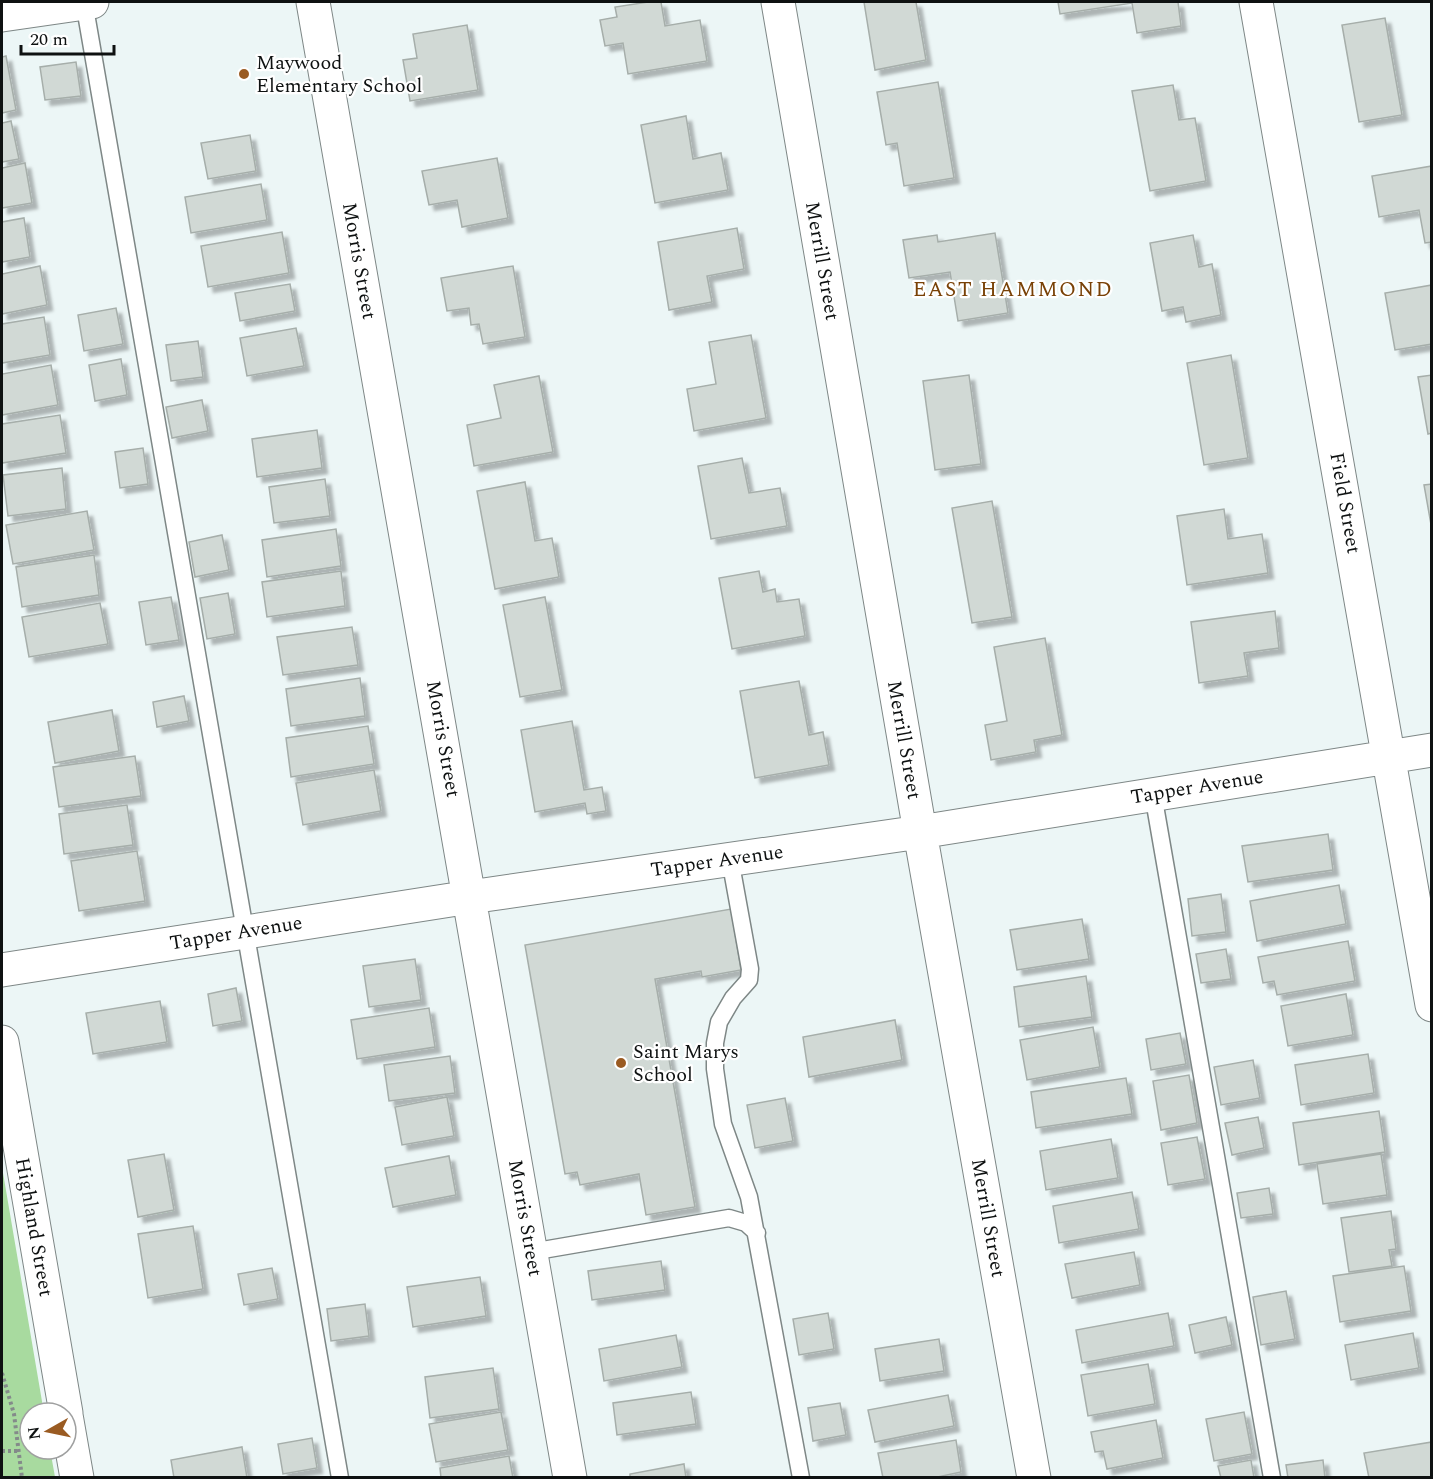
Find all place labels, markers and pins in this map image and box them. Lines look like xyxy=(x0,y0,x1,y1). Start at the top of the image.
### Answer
place label: Maywood Elementary School xyxy=(256,48,422,101)
marker: Maywood Elementary School xyxy=(237,67,251,81)
place label: Saint Marys School xyxy=(633,1037,739,1090)
marker: Saint Marys School xyxy=(614,1056,628,1070)

